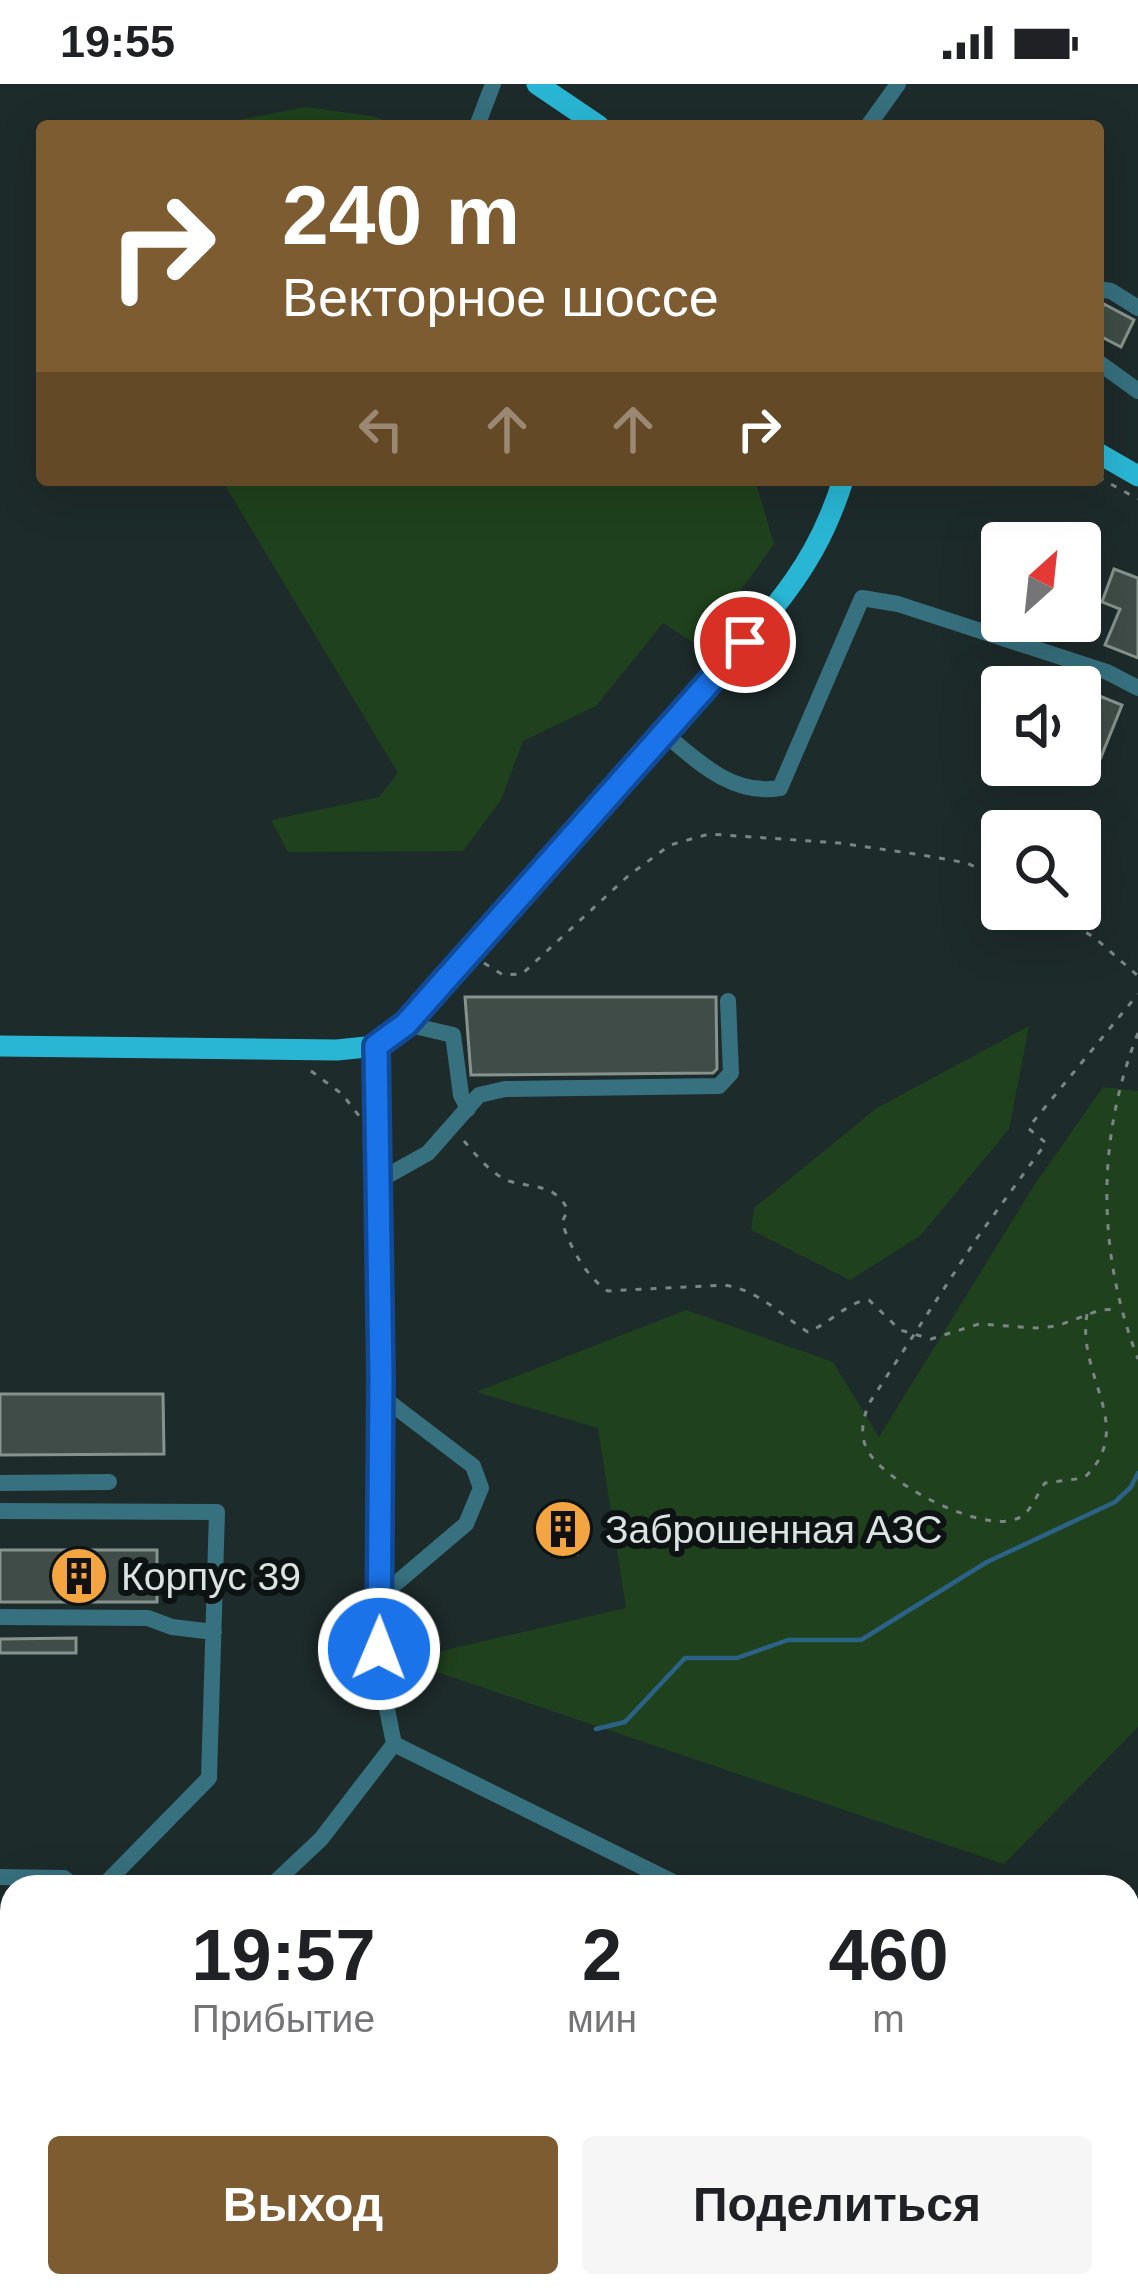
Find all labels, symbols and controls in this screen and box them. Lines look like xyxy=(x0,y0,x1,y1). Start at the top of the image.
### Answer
text: 19:55 xyxy=(60,16,175,67)
icon: right xyxy=(84,168,240,324)
text: 240 m xyxy=(282,168,520,262)
text: Векторное шоссе xyxy=(282,267,719,327)
icon: left xyxy=(348,396,414,462)
icon: ahead xyxy=(474,396,540,462)
icon: ahead xyxy=(600,396,666,462)
icon: right xyxy=(726,396,792,462)
north arrow xyxy=(981,522,1101,642)
map controls xyxy=(981,522,1101,930)
pin xyxy=(694,591,796,693)
icon: arrive xyxy=(712,609,778,675)
button: sound xyxy=(981,666,1101,786)
button: search xyxy=(981,810,1101,930)
building icon: Заброшенная АЗС xyxy=(532,1498,594,1560)
place label: Заброшенная АЗС xyxy=(605,1508,943,1551)
building icon: Корпус 39 xyxy=(48,1545,110,1607)
place label: Корпус 39 xyxy=(121,1555,301,1598)
position arrow xyxy=(316,1586,442,1712)
text: 19:57 xyxy=(191,1915,376,1995)
text: 2 xyxy=(582,1915,622,1995)
text: 460 xyxy=(828,1915,949,1995)
text: Прибытие xyxy=(192,1997,375,2040)
text: мин xyxy=(567,1997,637,2040)
text: m xyxy=(872,1997,905,2040)
button: Выход xyxy=(48,2136,558,2274)
button: Поделиться xyxy=(582,2136,1092,2274)

